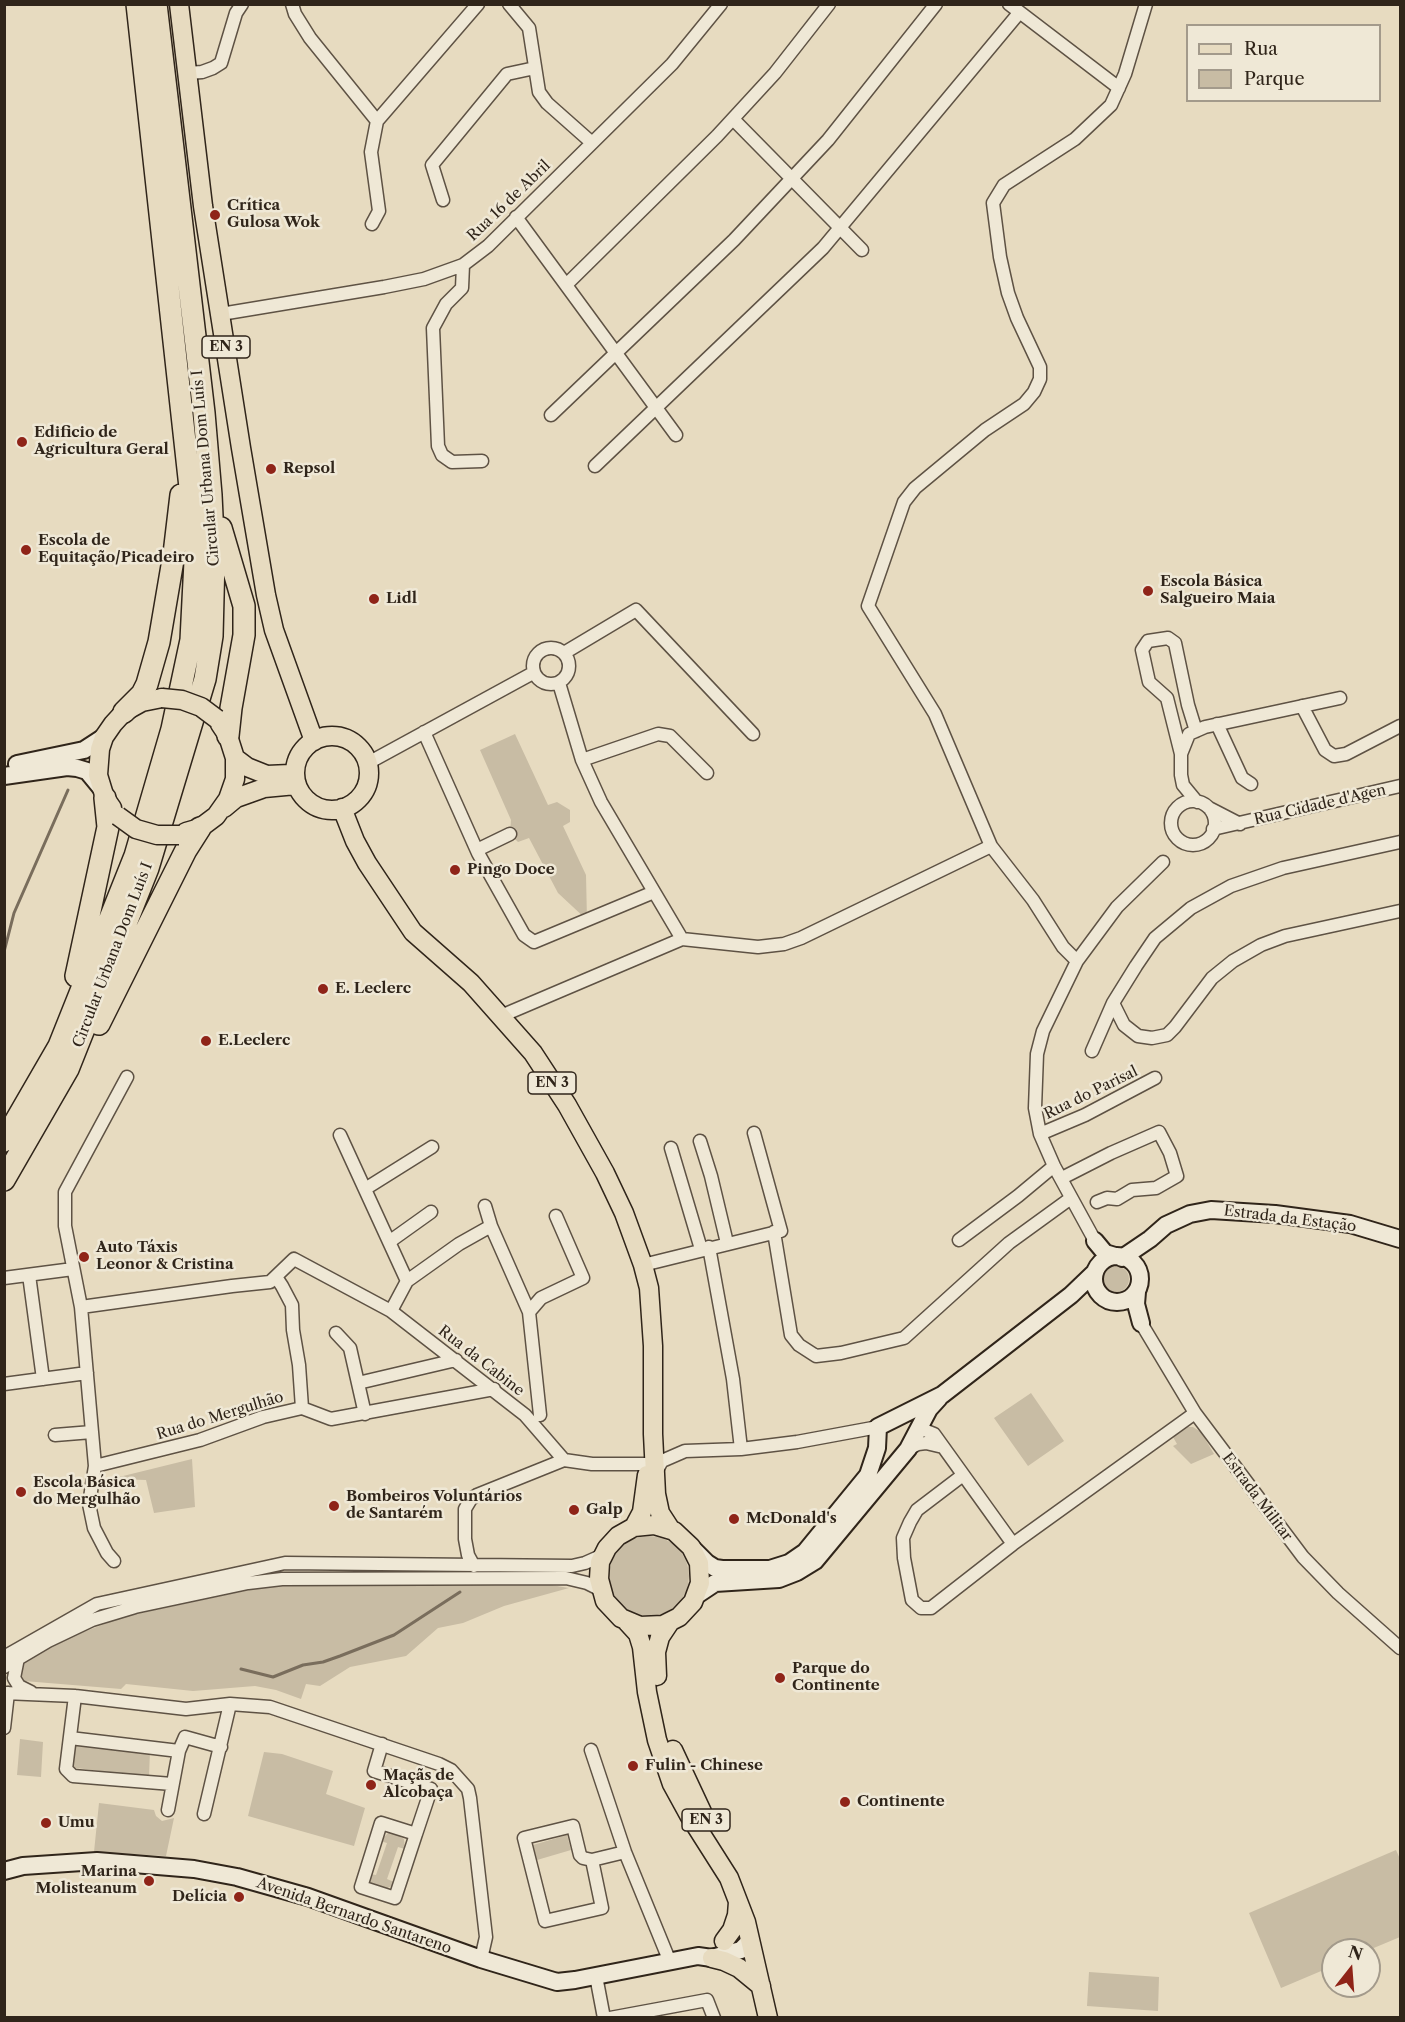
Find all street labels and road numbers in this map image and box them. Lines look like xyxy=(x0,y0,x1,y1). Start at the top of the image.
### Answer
street label: Rua 16 de Abril xyxy=(464,157,554,245)
road number: EN 3 xyxy=(202,336,250,358)
street label: Circular Urbana Dom Luís I xyxy=(188,369,224,567)
street label: Rua Cidade d'Agen xyxy=(1252,781,1388,829)
street label: Circular Urbana Dom Luís I xyxy=(69,860,157,1050)
street label: Rua do Parisal xyxy=(1041,1063,1141,1123)
road number: EN 3 xyxy=(528,1072,576,1094)
street label: Estrada da Estação xyxy=(1223,1202,1357,1236)
street label: Rua da Cabine xyxy=(434,1322,528,1400)
street label: Rua do Mergulhão xyxy=(154,1388,286,1444)
street label: Estrada Militar xyxy=(1218,1449,1296,1545)
road number: EN 3 xyxy=(682,1809,730,1831)
street label: Avenida Bernardo Santareno xyxy=(254,1874,454,1958)

